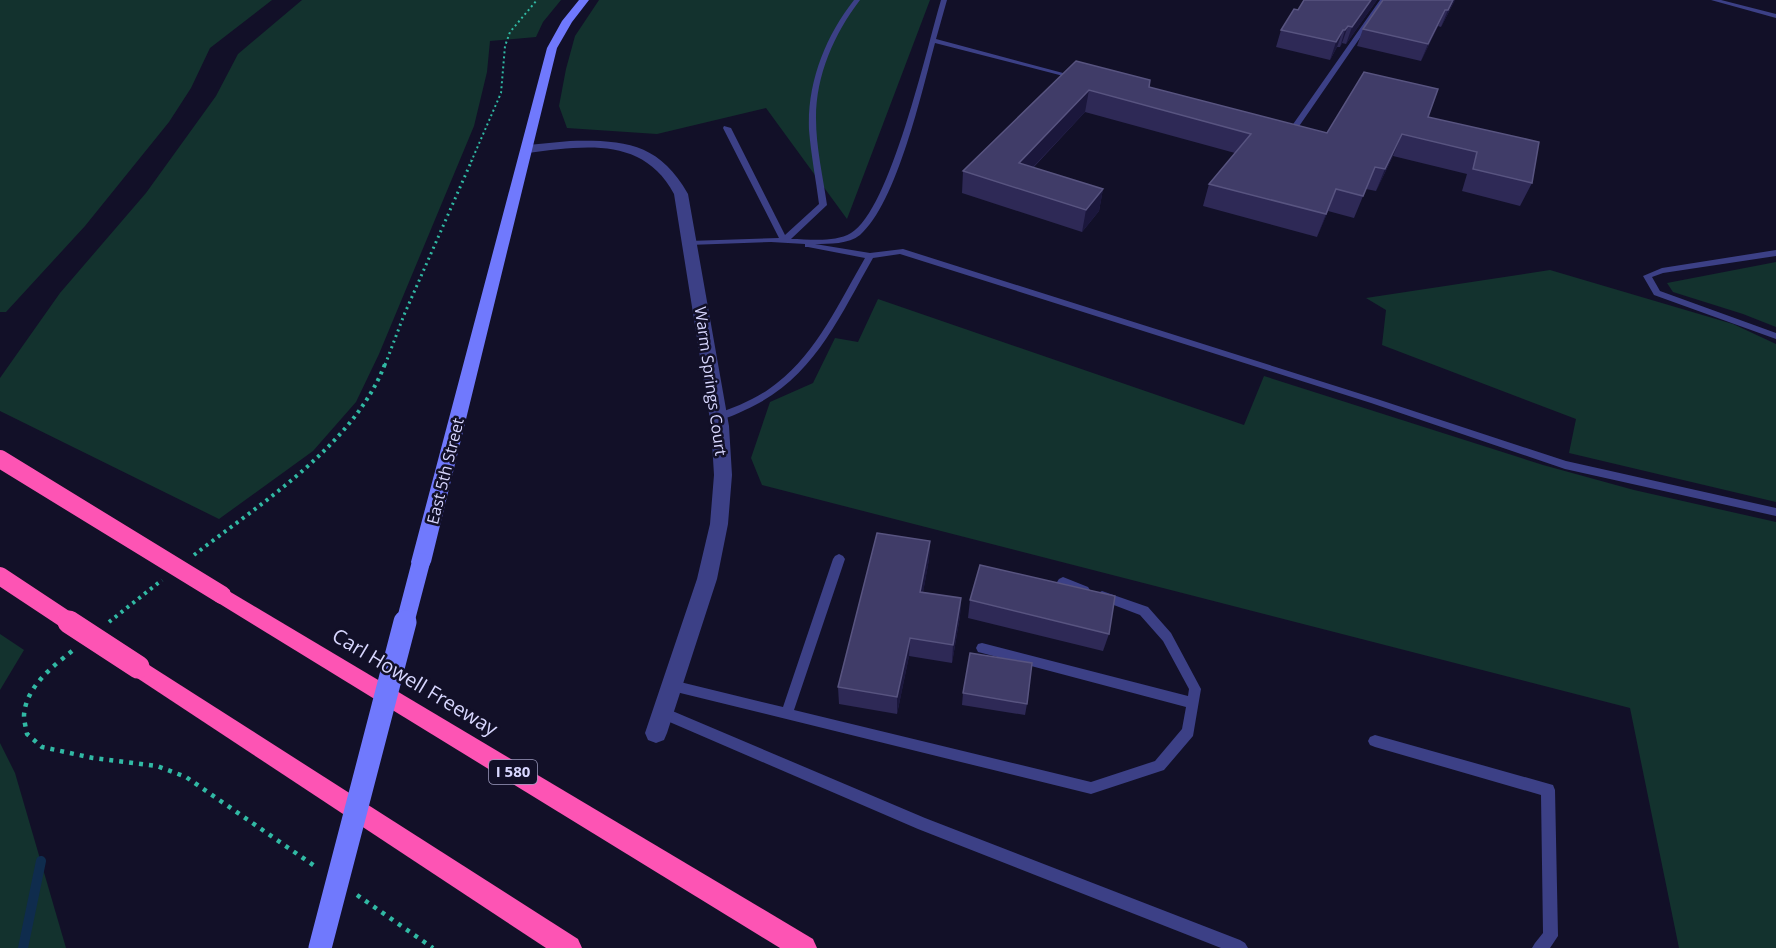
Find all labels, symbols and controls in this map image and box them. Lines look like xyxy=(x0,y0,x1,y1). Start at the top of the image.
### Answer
street label: Warm Springs Court xyxy=(690,305,732,457)
street label: East 5th Street xyxy=(421,415,469,526)
street label: Carl Howell Freeway xyxy=(328,621,504,742)
road number: I 580 xyxy=(489,760,537,784)

